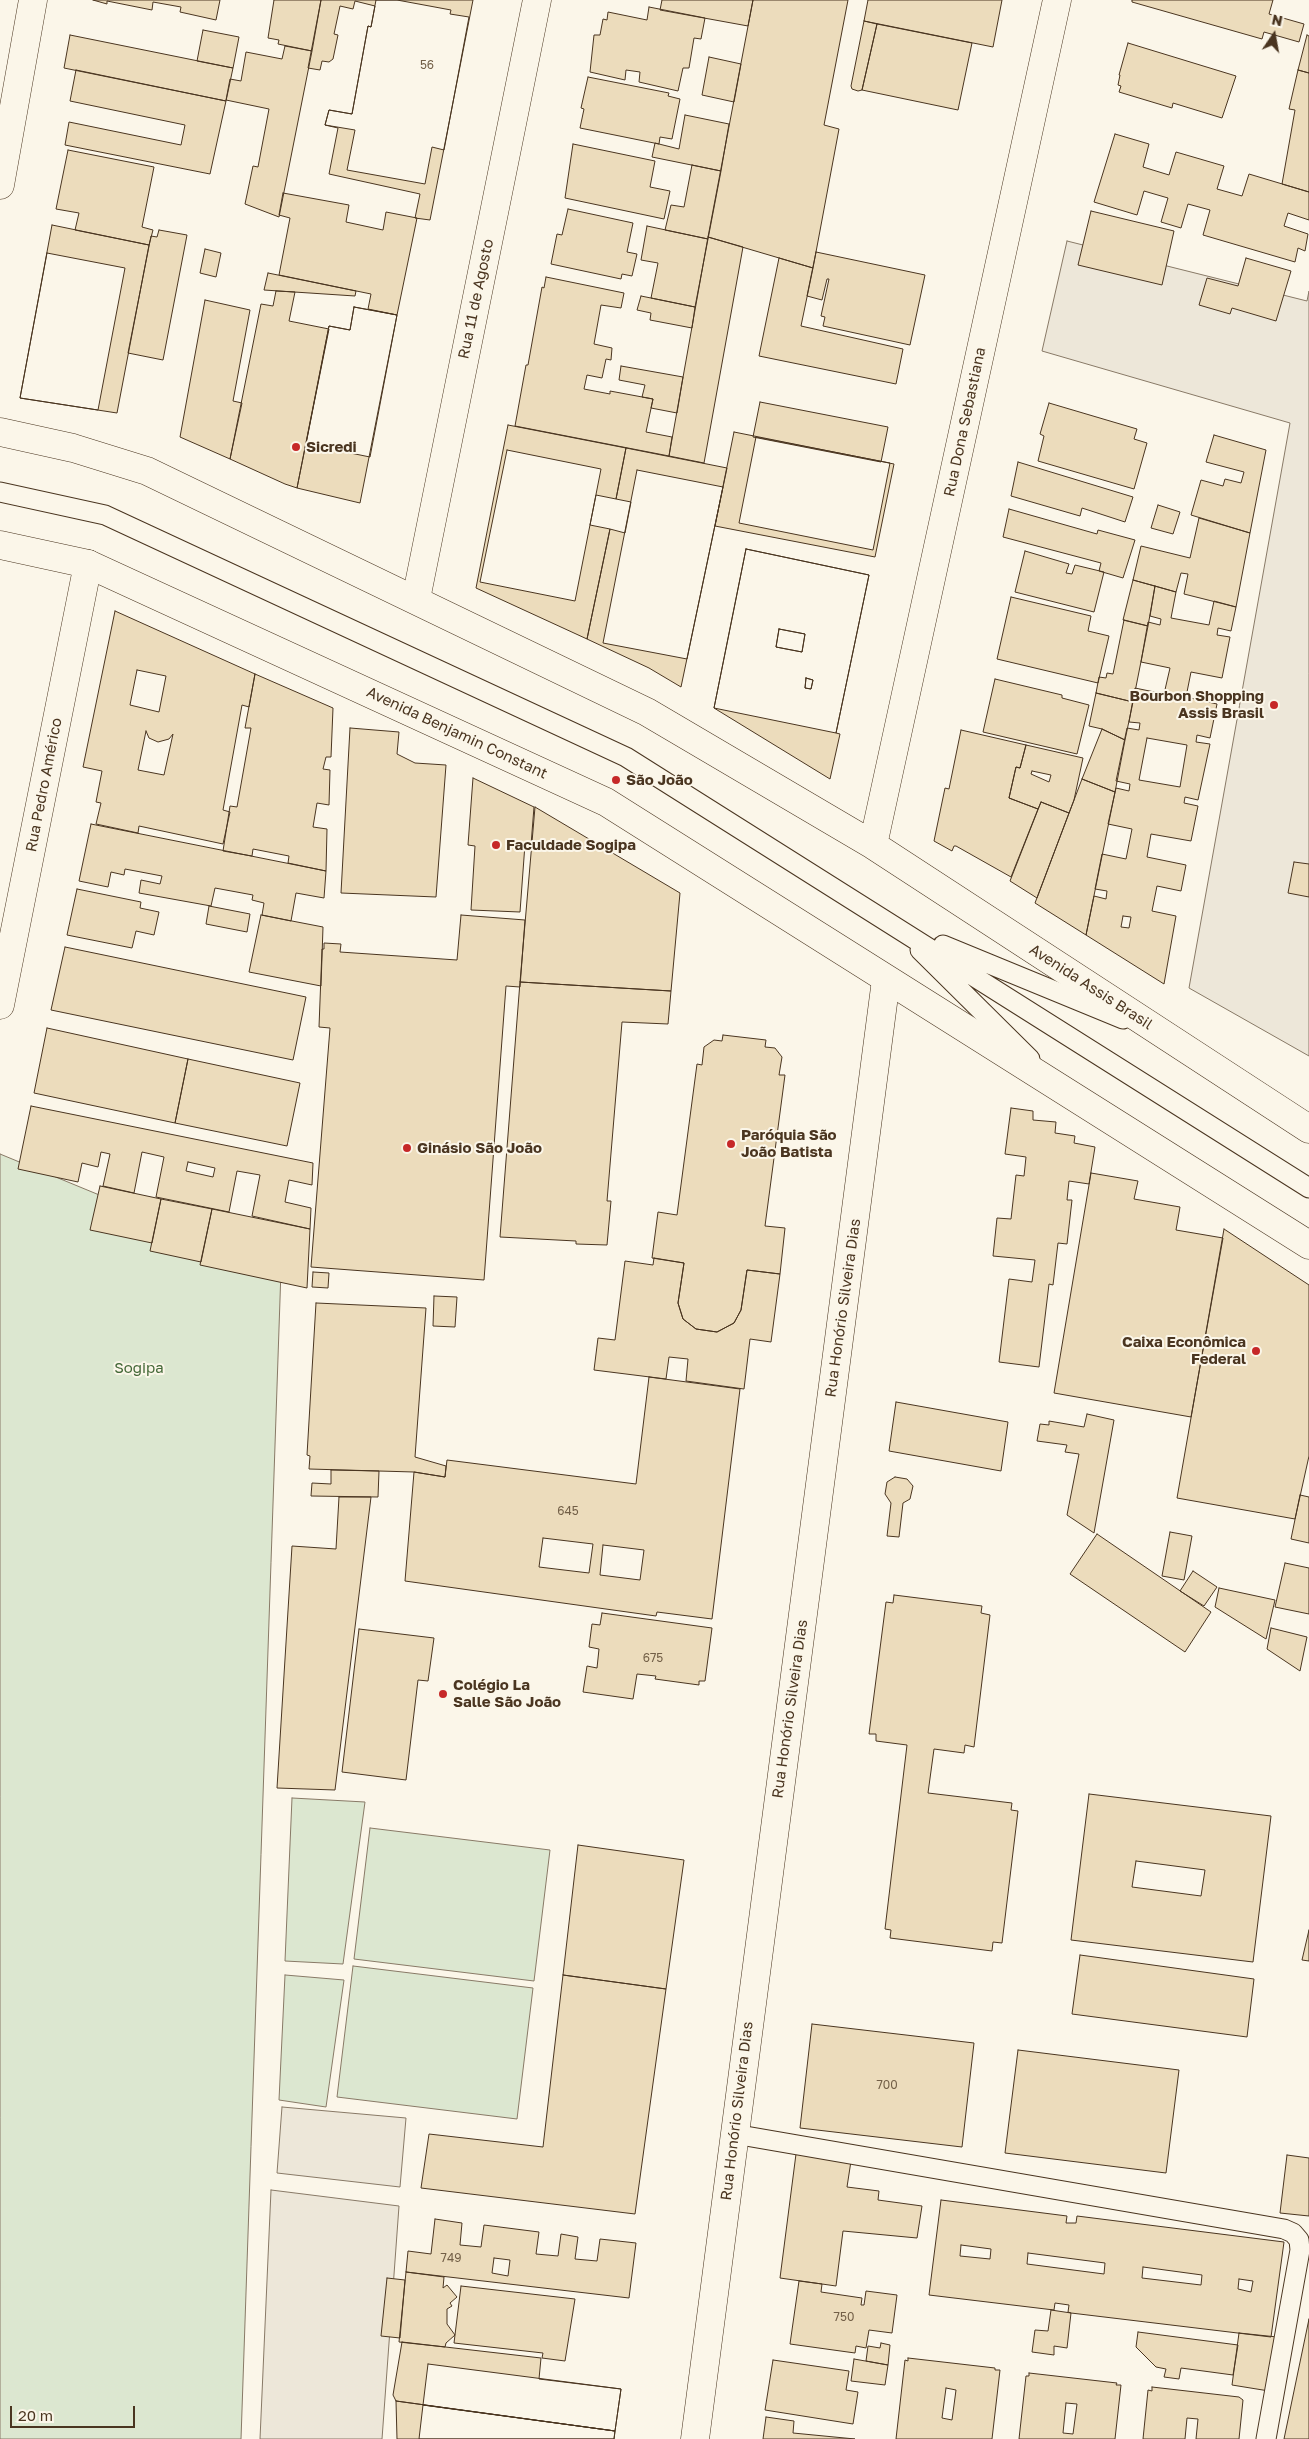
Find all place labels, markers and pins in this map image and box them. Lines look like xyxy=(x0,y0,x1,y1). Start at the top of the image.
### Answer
place label: Sicredi xyxy=(306,438,357,456)
marker: Sicredi xyxy=(290,441,302,453)
place label: Bourbon Shopping Assis Brasil xyxy=(1130,687,1264,722)
marker: Bourbon Shopping Assis Brasil xyxy=(1268,699,1280,711)
place label: São João xyxy=(626,771,693,789)
marker: São João xyxy=(610,774,622,786)
place label: Faculdade Sogipa xyxy=(506,836,636,854)
marker: Faculdade Sogipa xyxy=(490,839,502,851)
place label: Paróquia São João Batista xyxy=(741,1126,837,1161)
marker: Paróquia São João Batista xyxy=(725,1138,737,1150)
place label: Ginásio São João xyxy=(417,1139,542,1157)
marker: Ginásio São João xyxy=(401,1142,413,1154)
place label: Caixa Econômica Federal xyxy=(1122,1333,1246,1368)
marker: Caixa Econômica Federal xyxy=(1250,1345,1262,1357)
place label: Colégio La Salle São João xyxy=(453,1676,561,1711)
marker: Colégio La Salle São João xyxy=(437,1688,449,1700)

